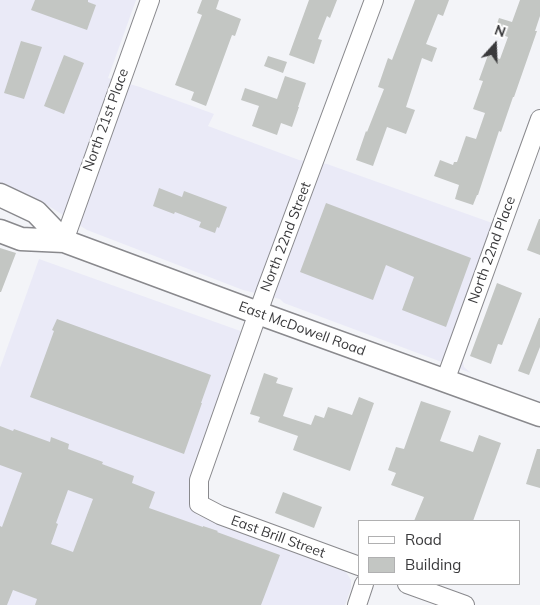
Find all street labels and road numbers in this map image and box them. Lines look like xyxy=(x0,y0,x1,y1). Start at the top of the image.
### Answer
street label: North 21st Place xyxy=(80,66,132,174)
street label: North 22nd Street xyxy=(257,180,315,294)
street label: North 22nd Place xyxy=(465,194,519,306)
street label: East McDowell Road xyxy=(236,298,368,360)
street label: East Brill Street xyxy=(229,512,327,562)

